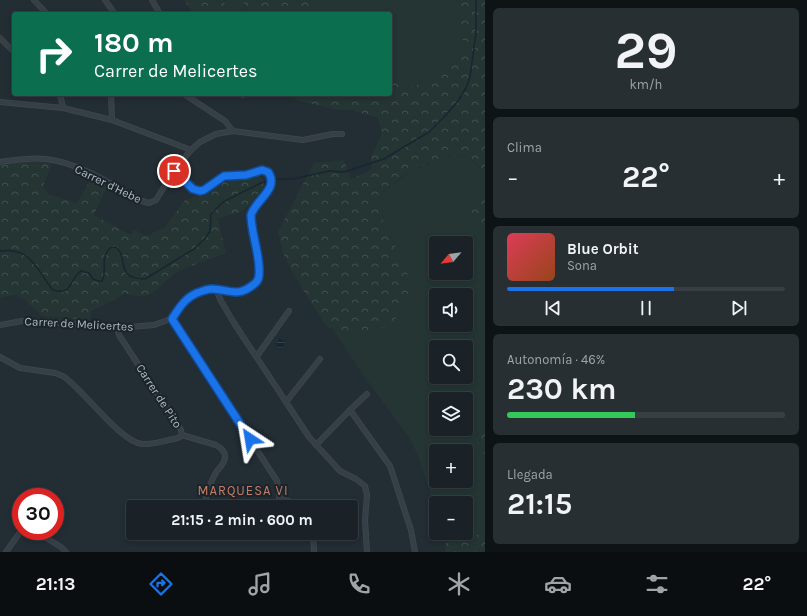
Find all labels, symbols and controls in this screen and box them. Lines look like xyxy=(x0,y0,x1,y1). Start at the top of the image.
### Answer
text: 29 xyxy=(614,20,678,81)
text: 180 m xyxy=(94,26,173,59)
icon: right xyxy=(28,28,80,80)
text: Carrer de Melicertes xyxy=(94,60,258,82)
text: km/h xyxy=(630,77,662,92)
text: Clima xyxy=(507,140,542,155)
pin xyxy=(157,154,191,188)
text: 22° xyxy=(622,159,670,195)
icon: arrive xyxy=(163,160,185,182)
street label: Carrer d'Hebe xyxy=(72,162,144,206)
text: − xyxy=(507,165,519,191)
text: + xyxy=(773,165,785,191)
north arrow xyxy=(429,236,473,280)
map controls xyxy=(429,236,473,540)
text: Blue Orbit xyxy=(567,240,639,258)
text: Sona xyxy=(567,258,597,273)
button: sound xyxy=(429,288,473,332)
icon: previous xyxy=(542,297,564,319)
icon: pause xyxy=(635,297,657,319)
icon: next xyxy=(728,297,750,319)
street label: Carrer de Melicertes xyxy=(24,314,134,334)
button: search xyxy=(429,340,473,384)
text: Autonomía · 46% xyxy=(507,352,605,367)
street label: Carrer de Pito xyxy=(133,361,185,431)
text: 230 km xyxy=(507,371,617,407)
button: layers xyxy=(429,392,473,436)
position arrow xyxy=(229,418,271,460)
button: + xyxy=(429,444,473,488)
text: Llegada xyxy=(507,467,553,482)
district label: MARQUESA VI xyxy=(197,483,289,498)
text: 21:15 xyxy=(507,486,572,522)
speed limit sign: 30 xyxy=(12,488,64,540)
button: − xyxy=(429,496,473,540)
text: 21:15 · 2 min · 600 m xyxy=(171,511,313,529)
icon: directions xyxy=(147,570,175,598)
icon: music xyxy=(246,570,274,598)
icon: phone xyxy=(345,570,373,598)
icon: climate xyxy=(445,570,473,598)
icon: car xyxy=(544,570,572,598)
icon: filters xyxy=(643,570,671,598)
text: 21:13 xyxy=(36,573,75,595)
text: 22° xyxy=(743,573,771,595)

